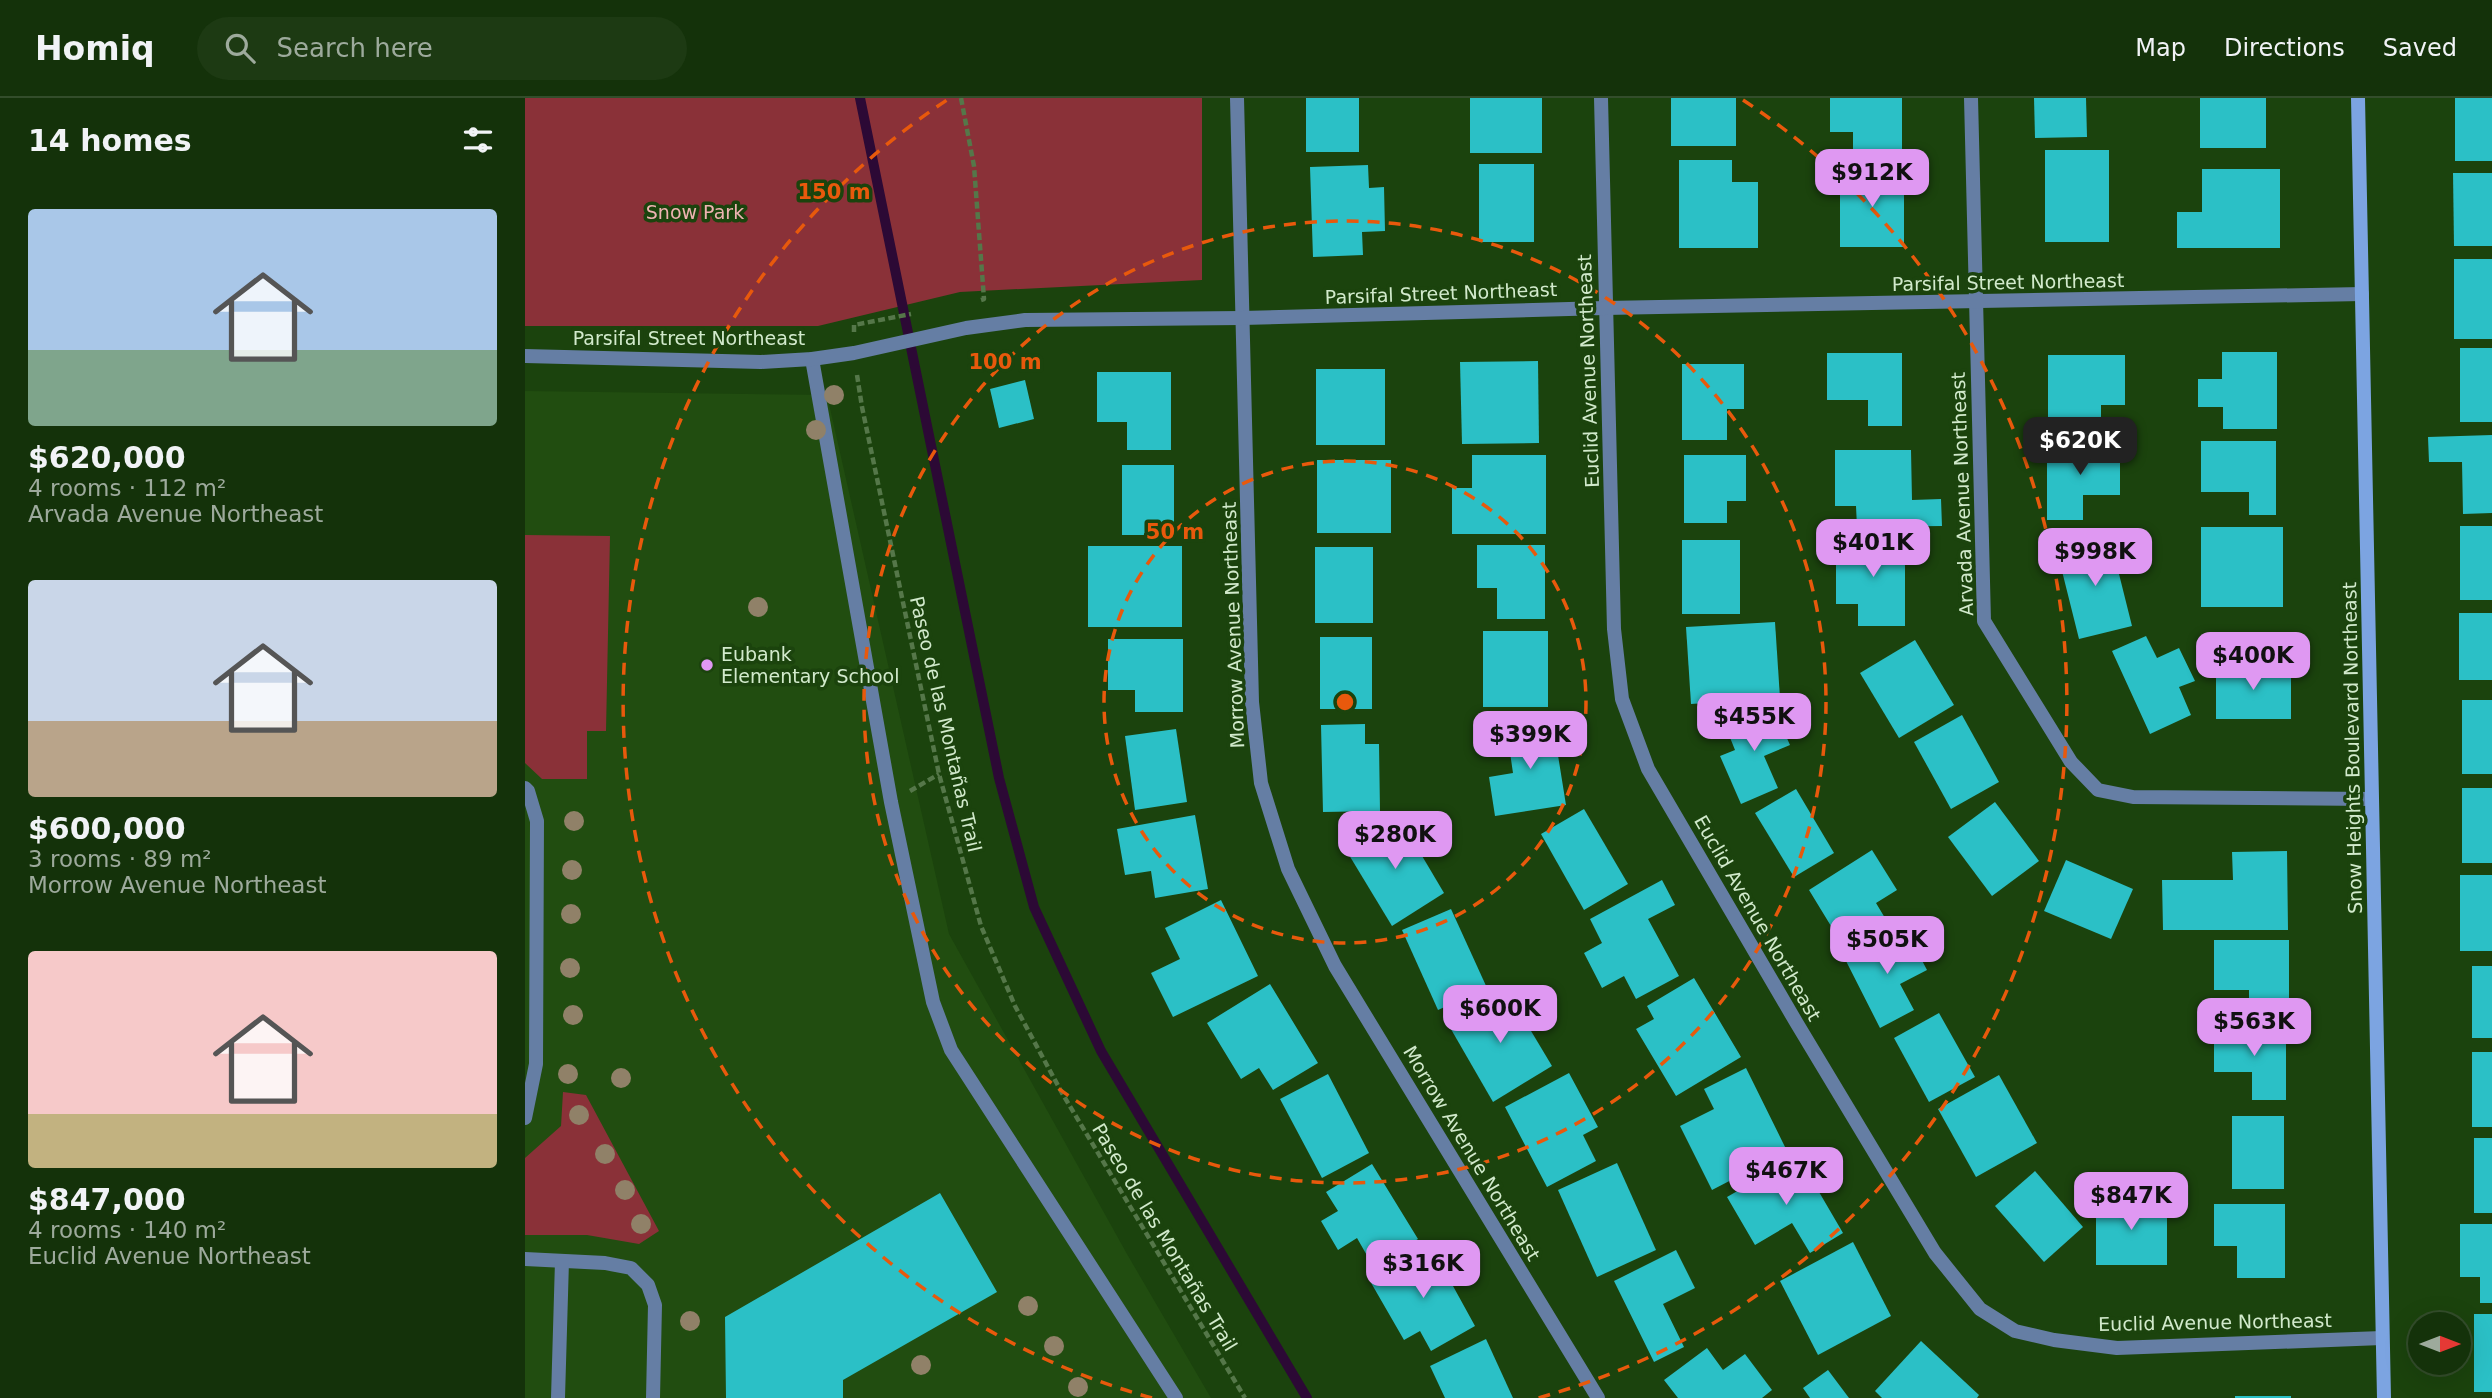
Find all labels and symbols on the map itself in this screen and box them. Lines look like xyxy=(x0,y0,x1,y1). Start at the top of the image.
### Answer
pin: $912K xyxy=(1823,150,1921,209)
text: 150 m xyxy=(797,180,871,204)
park label: Snow Park xyxy=(646,201,744,223)
street label: Euclid Avenue Northeast xyxy=(1573,254,1603,488)
street label: Parsifal Street Northeast xyxy=(1892,269,2124,295)
street label: Parsifal Street Northeast xyxy=(1324,278,1558,308)
street label: Parsifal Street Northeast xyxy=(573,327,805,349)
text: 100 m xyxy=(968,350,1042,374)
street label: Arvada Avenue Northeast xyxy=(1947,372,1977,616)
pin: $620K xyxy=(2031,418,2129,477)
street label: Morrow Avenue Northeast xyxy=(1218,501,1248,749)
pin: $401K xyxy=(1824,519,1922,579)
text: 50 m xyxy=(1146,520,1204,544)
pin: $998K xyxy=(2046,528,2144,588)
street label: Snow Heights Boulevard Northeast xyxy=(2338,582,2366,914)
street label: Paseo de las Montañas Trail xyxy=(906,594,986,854)
pin: $400K xyxy=(2204,632,2302,692)
place label: Eubank Elementary School xyxy=(721,643,899,687)
marker: Eubank Elementary School xyxy=(699,657,715,673)
centre of rings xyxy=(1333,690,1357,714)
pin: $455K xyxy=(1705,694,1803,753)
pin: $399K xyxy=(1481,712,1579,771)
street label: Euclid Avenue Northeast xyxy=(1690,811,1826,1025)
pin: $280K xyxy=(1346,812,1444,871)
pin: $505K xyxy=(1838,916,1936,976)
pin: $600K xyxy=(1451,986,1549,1045)
pin: $563K xyxy=(2205,998,2303,1058)
street label: Morrow Avenue Northeast xyxy=(1399,1042,1545,1264)
street label: Paseo de las Montañas Trail xyxy=(1088,1119,1242,1355)
pin: $467K xyxy=(1737,1148,1835,1207)
pin: $847K xyxy=(2082,1172,2180,1232)
pin: $316K xyxy=(1374,1240,1472,1300)
street label: Euclid Avenue Northeast xyxy=(2098,1309,2332,1335)
north arrow xyxy=(2408,1312,2471,1376)

